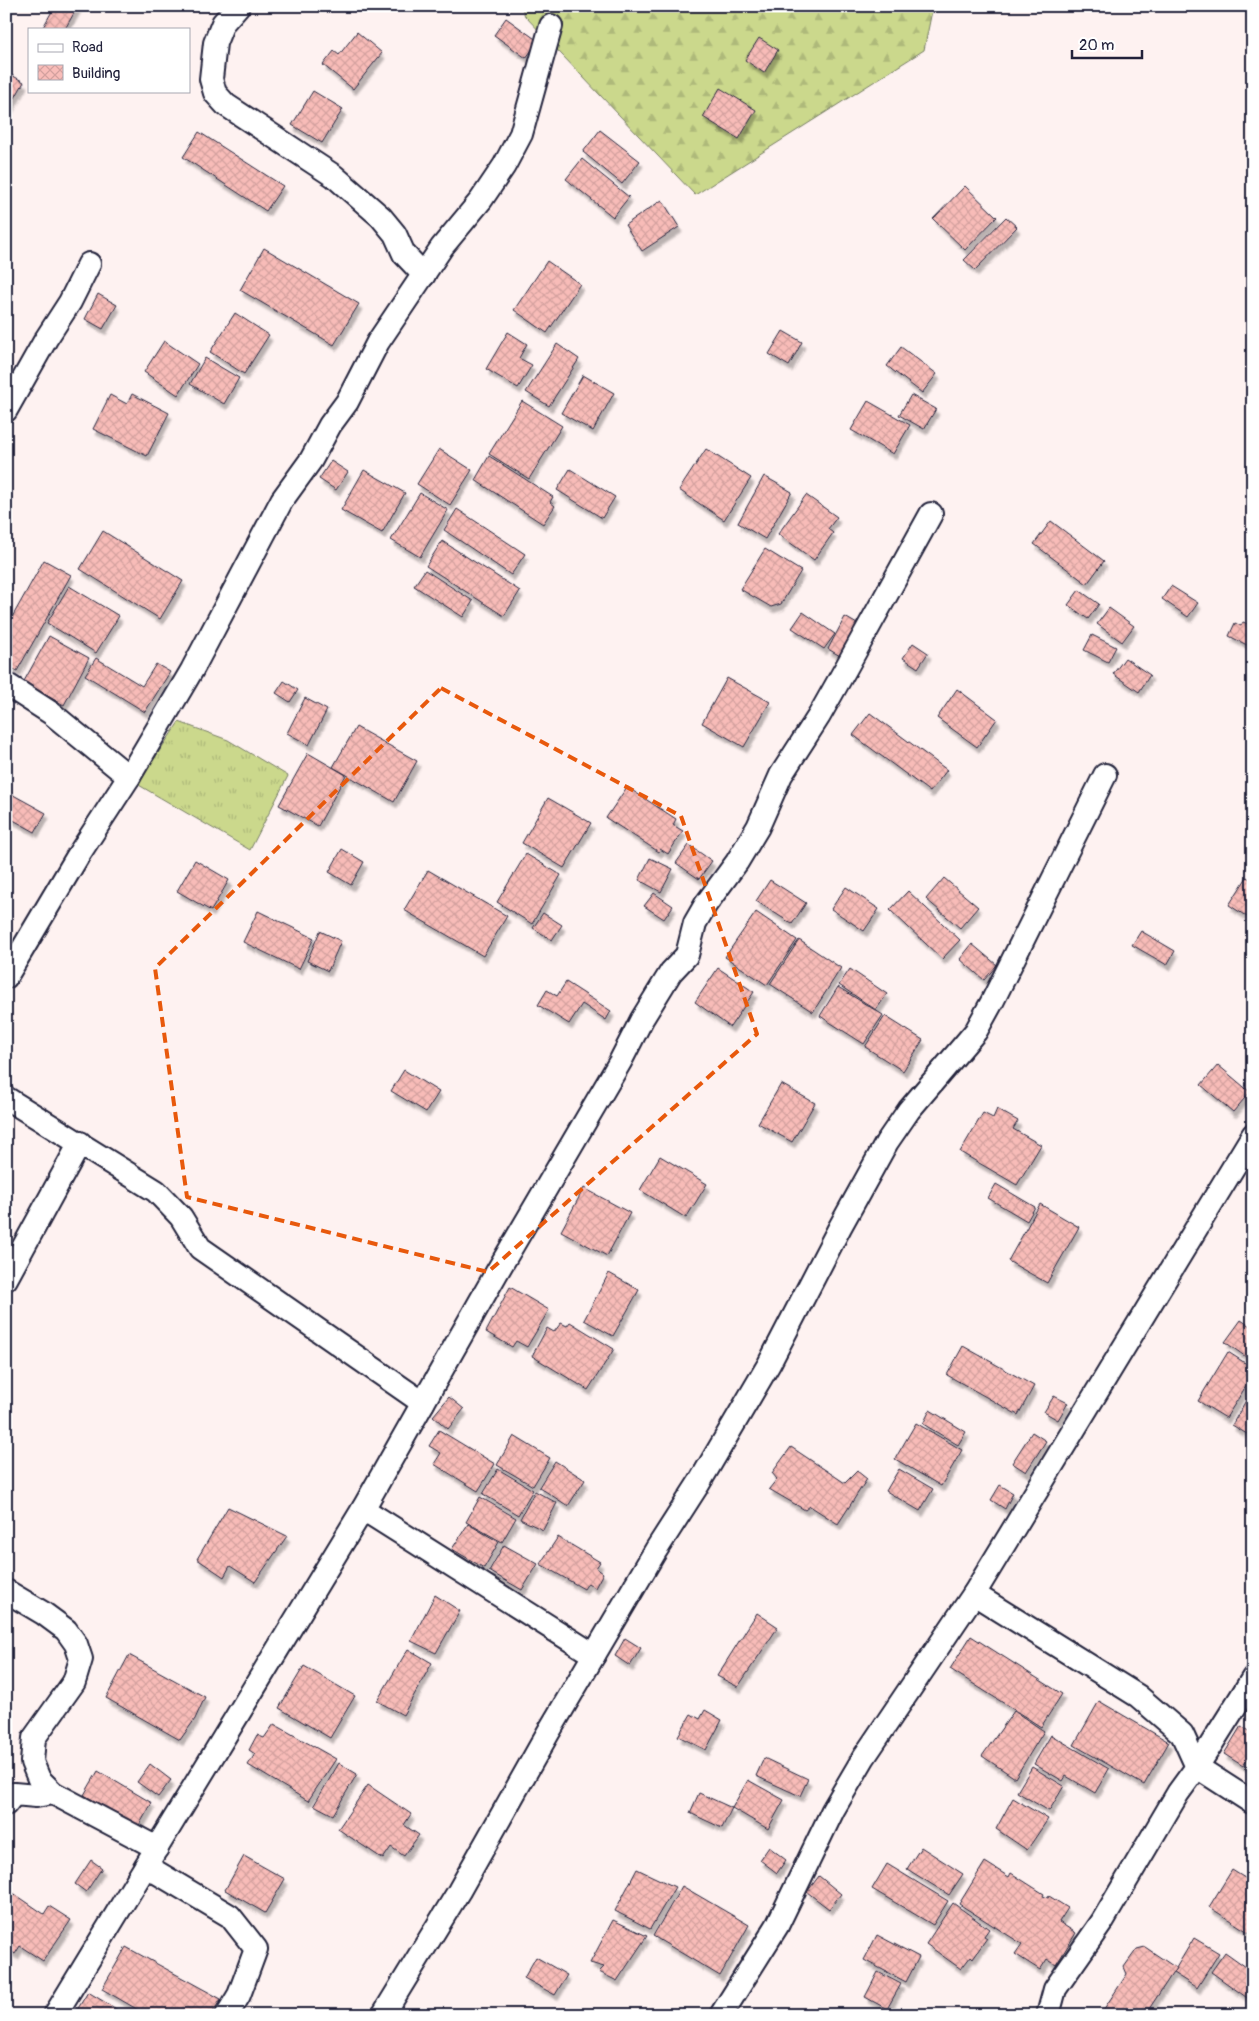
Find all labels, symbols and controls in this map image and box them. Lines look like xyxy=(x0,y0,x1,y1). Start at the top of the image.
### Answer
legend xyxy=(28,28,190,92)
scale bar xyxy=(1072,28,1142,60)
text: 20 m xyxy=(1079,36,1114,55)
text: Road xyxy=(72,38,103,57)
text: Building xyxy=(72,64,120,83)

